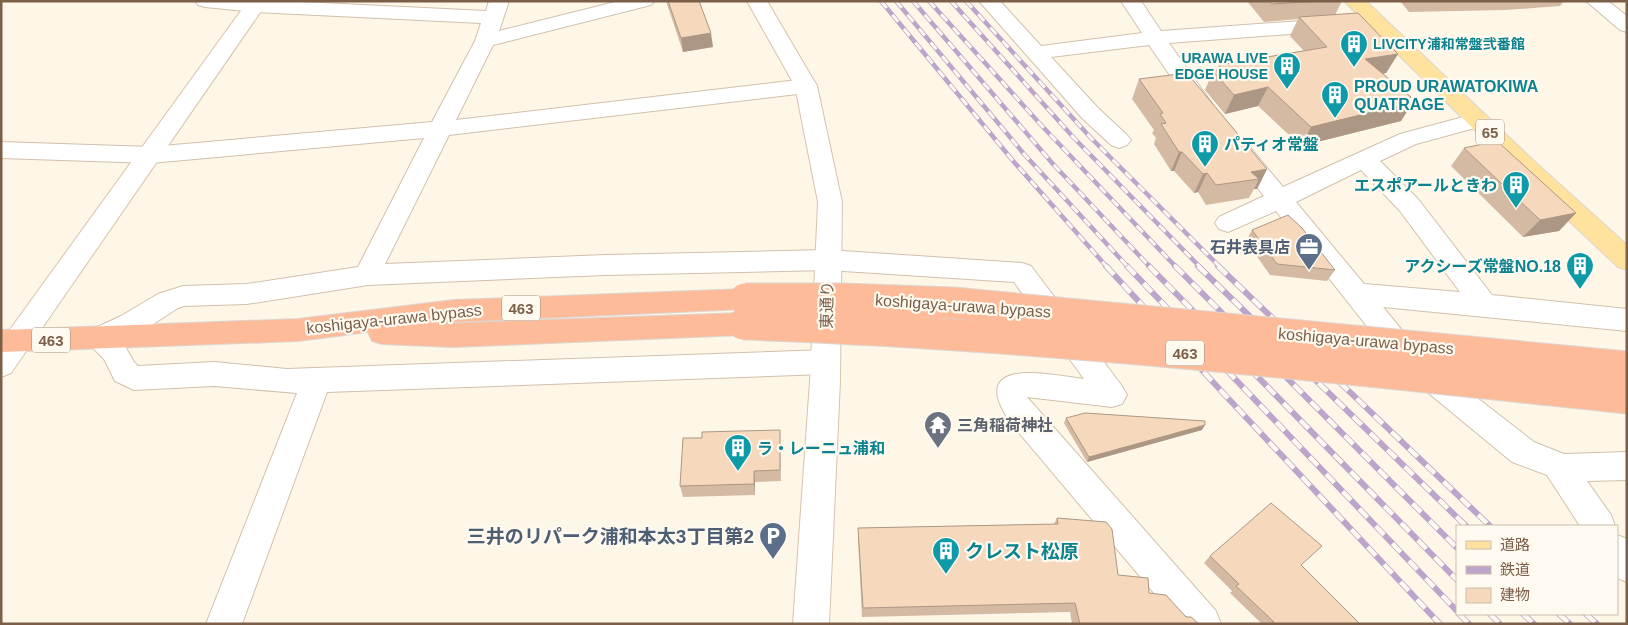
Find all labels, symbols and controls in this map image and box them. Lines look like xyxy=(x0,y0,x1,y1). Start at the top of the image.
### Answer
building icon: LIVCITY浦和常盤弐番館 xyxy=(1339,29,1369,68)
place label: LIVCITY浦和常盤弐番館 xyxy=(1373,36,1525,52)
place label: URAWA LIVE EDGE HOUSE xyxy=(1175,50,1268,82)
building icon: URAWA LIVE EDGE HOUSE xyxy=(1272,51,1302,90)
place label: PROUD URAWATOKIWA QUATRAGE xyxy=(1354,78,1539,113)
building icon: PROUD URAWATOKIWA QUATRAGE xyxy=(1320,80,1350,119)
road number: 65 xyxy=(1476,120,1504,144)
building icon: パティオ常盤 xyxy=(1190,129,1220,168)
place label: パティオ常盤 xyxy=(1224,136,1319,153)
building icon: エスポアールときわ xyxy=(1501,170,1531,209)
place label: エスポアールときわ xyxy=(1354,177,1497,194)
office icon: 石井表具店 xyxy=(1294,232,1324,271)
place label: 石井表具店 xyxy=(1210,238,1290,256)
building icon: アクシーズ常盤NO.18 xyxy=(1565,251,1595,290)
place label: アクシーズ常盤NO.18 xyxy=(1404,258,1561,275)
street label: 東通り xyxy=(818,281,836,329)
street label: koshigaya-urawa bypass xyxy=(875,291,1051,321)
road number: 463 xyxy=(502,296,540,320)
street label: koshigaya-urawa bypass xyxy=(306,301,482,337)
street label: koshigaya-urawa bypass xyxy=(1278,325,1454,357)
road number: 463 xyxy=(32,328,70,352)
road number: 463 xyxy=(1166,340,1204,366)
temple icon: 三角稲荷神社 xyxy=(923,410,953,449)
place label: 三角稲荷神社 xyxy=(957,416,1053,434)
building icon: ラ・レーニュ浦和 xyxy=(723,433,753,472)
place label: ラ・レーニュ浦和 xyxy=(757,439,885,457)
parking icon: 三井のリパーク浦和本太3丁目第2 xyxy=(758,521,788,560)
legend xyxy=(1456,525,1618,615)
place label: 三井のリパーク浦和本太3丁目第2 xyxy=(467,526,754,547)
building icon: クレスト松原 xyxy=(931,536,961,575)
text: 道路 xyxy=(1500,536,1530,553)
place label: クレスト松原 xyxy=(965,541,1079,562)
text: 鉄道 xyxy=(1500,561,1530,578)
text: 建物 xyxy=(1500,586,1530,603)

